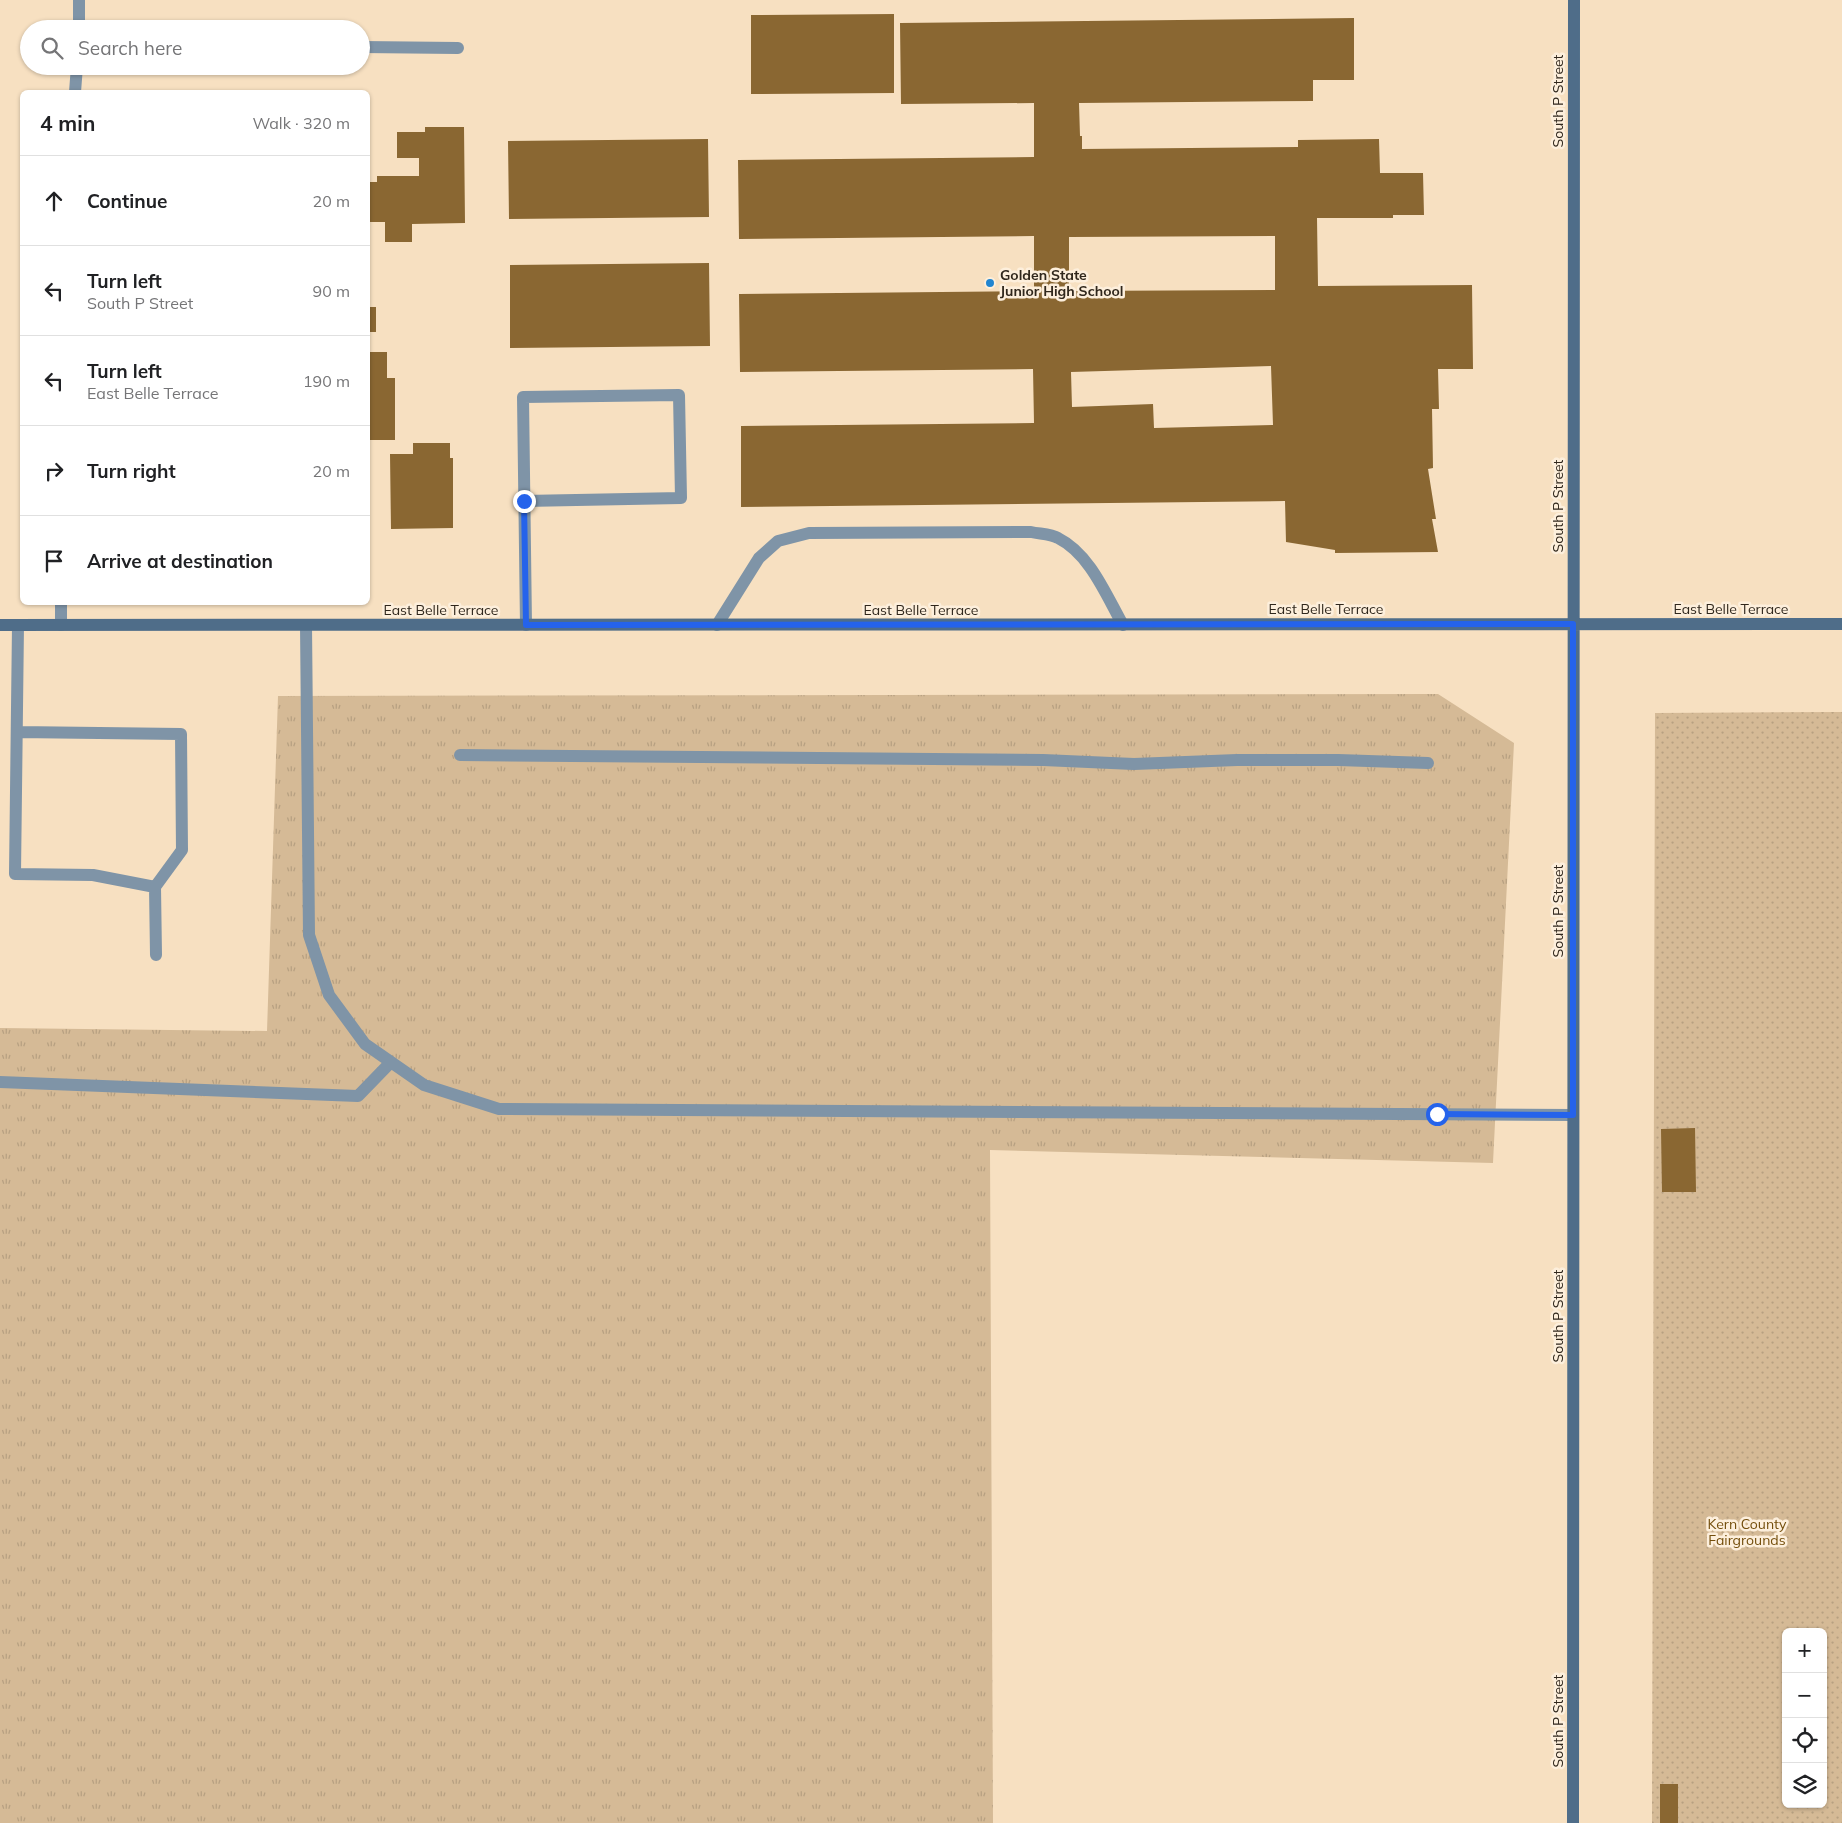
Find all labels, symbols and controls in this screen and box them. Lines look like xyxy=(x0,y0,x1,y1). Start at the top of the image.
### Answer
search box xyxy=(20,20,370,75)
icon: search xyxy=(38,34,66,62)
text: Search here xyxy=(78,36,182,60)
street label: South P Street xyxy=(1549,54,1567,148)
text: 4 min xyxy=(40,110,95,136)
text: Walk · 320 m xyxy=(252,113,350,133)
icon: ahead xyxy=(40,187,68,215)
text: Continue xyxy=(87,189,167,213)
text: 20 m xyxy=(313,191,350,211)
place label: Golden State Junior High School xyxy=(1000,266,1123,300)
text: Turn left xyxy=(87,269,162,293)
icon: left xyxy=(40,277,68,305)
marker: Golden State Junior High School xyxy=(984,277,996,289)
text: 90 m xyxy=(313,281,350,301)
text: South P Street xyxy=(87,293,193,313)
text: Turn left xyxy=(87,359,162,383)
icon: left xyxy=(40,367,68,395)
text: 190 m xyxy=(303,371,350,391)
text: East Belle Terrace xyxy=(87,383,218,403)
icon: right xyxy=(40,457,68,485)
text: Turn right xyxy=(87,459,176,483)
street label: South P Street xyxy=(1549,459,1567,553)
text: 20 m xyxy=(313,461,350,481)
route end xyxy=(513,490,536,513)
icon: arrive xyxy=(40,547,68,575)
text: Arrive at destination xyxy=(87,549,273,573)
street label: East Belle Terrace xyxy=(1269,600,1383,618)
street label: East Belle Terrace xyxy=(1674,600,1788,618)
street label: East Belle Terrace xyxy=(384,601,498,619)
street label: East Belle Terrace xyxy=(864,601,978,619)
street label: South P Street xyxy=(1549,864,1567,958)
route start xyxy=(1426,1103,1449,1126)
street label: South P Street xyxy=(1549,1269,1567,1363)
park label: Kern County Fairgrounds xyxy=(1707,1515,1787,1549)
map controls xyxy=(1782,1628,1827,1808)
button: + xyxy=(1782,1628,1827,1673)
button: − xyxy=(1782,1673,1827,1718)
street label: South P Street xyxy=(1549,1674,1567,1768)
button: locate xyxy=(1782,1718,1827,1763)
button: layers xyxy=(1782,1763,1827,1808)

